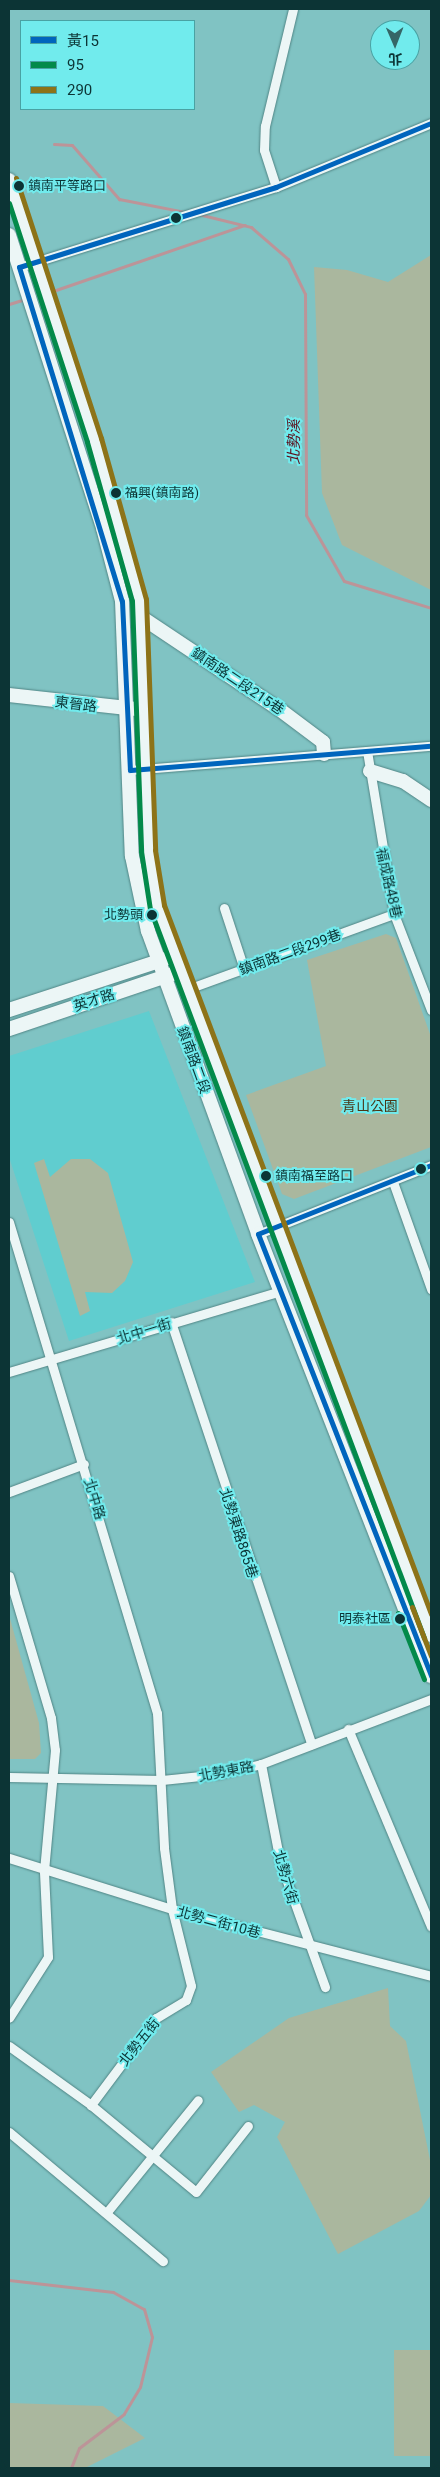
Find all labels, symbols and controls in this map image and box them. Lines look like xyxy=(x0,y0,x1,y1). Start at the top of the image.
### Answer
legend xyxy=(20,20,195,110)
north arrow xyxy=(370,20,420,70)
text: 黃15 xyxy=(67,32,99,50)
text: 北 xyxy=(388,51,402,67)
text: 95 xyxy=(67,56,84,74)
text: 290 xyxy=(67,81,92,99)
place label: 鎮南平等路口 xyxy=(28,178,106,194)
marker: 鎮南平等路口 xyxy=(14,181,24,191)
unlabelled marker xyxy=(171,213,181,223)
water label: 北勢溪 xyxy=(286,420,304,464)
place label: 福興(鎮南路) xyxy=(125,485,199,501)
marker: 福興(鎮南路) xyxy=(111,488,121,498)
street label: 鎮南路二段215巷 xyxy=(189,644,287,718)
street label: 東晉路 xyxy=(54,693,98,715)
street label: 福成路48巷 xyxy=(373,846,405,920)
place label: 北勢頭 xyxy=(104,907,143,923)
marker: 北勢頭 xyxy=(147,910,157,920)
street label: 鎮南路二段299巷 xyxy=(237,926,343,978)
street label: 英才路 xyxy=(71,986,117,1014)
street label: 鎮南路二段 xyxy=(174,1024,214,1096)
park label: 青山公園 xyxy=(342,1098,398,1114)
unlabelled marker xyxy=(416,1164,426,1174)
place label: 鎮南福至路口 xyxy=(275,1168,353,1184)
marker: 鎮南福至路口 xyxy=(261,1171,271,1181)
street label: 北中一街 xyxy=(115,1315,173,1347)
street label: 北中路 xyxy=(81,1476,109,1522)
street label: 北勢東路865巷 xyxy=(217,1486,261,1580)
place label: 明泰社區 xyxy=(339,1611,391,1627)
marker: 明泰社區 xyxy=(395,1614,405,1624)
street label: 北勢東路 xyxy=(197,1757,255,1785)
street label: 北勢六街 xyxy=(270,1848,302,1906)
street label: 北勢二街10巷 xyxy=(175,1903,263,1941)
street label: 北勢五街 xyxy=(115,2015,163,2069)

